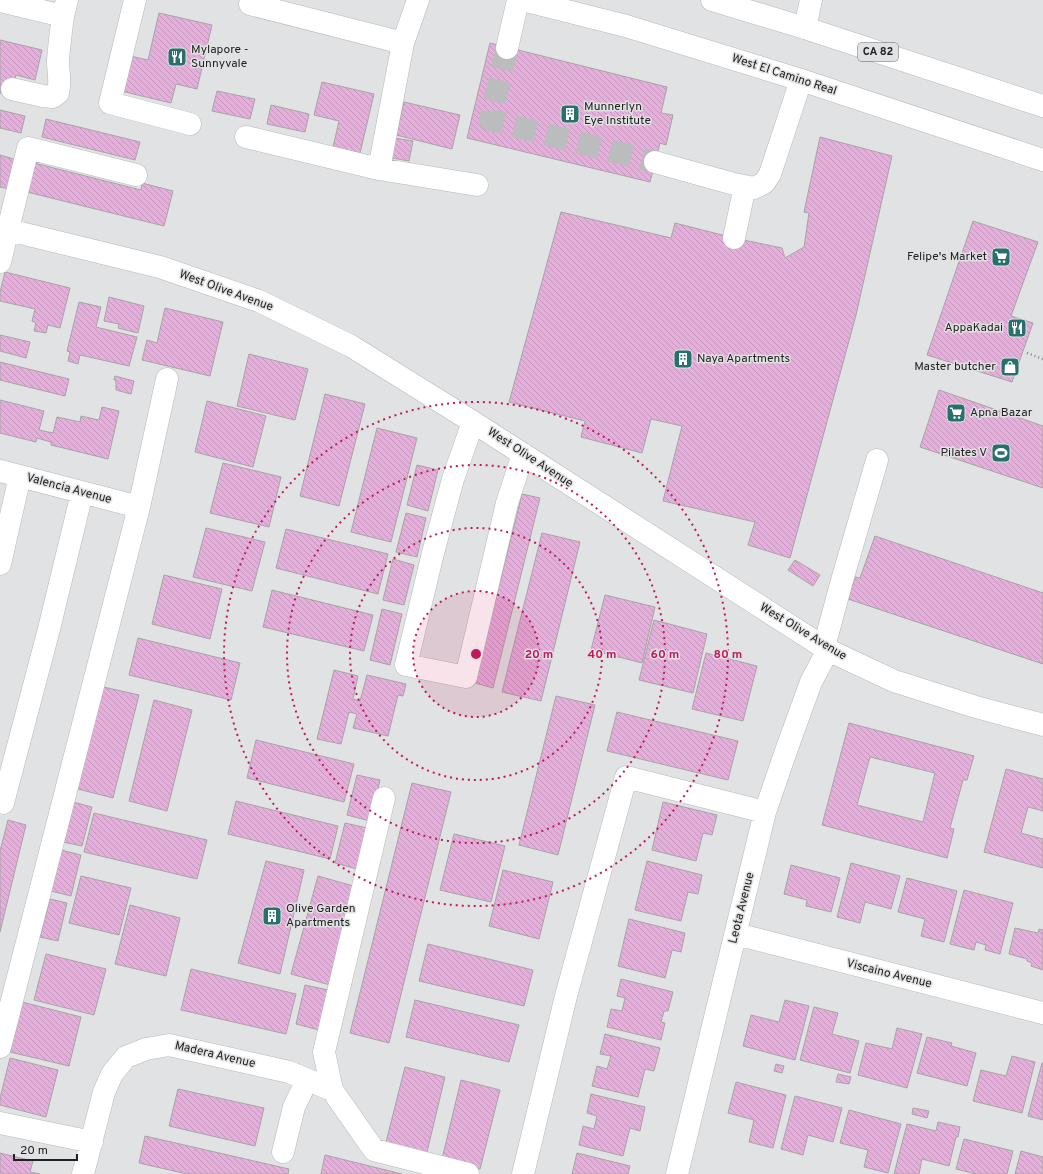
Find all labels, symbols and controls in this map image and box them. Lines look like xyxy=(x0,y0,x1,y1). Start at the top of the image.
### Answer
place label: Mylapore - Sunnyvale xyxy=(191,42,249,72)
road number: CA 82 xyxy=(858,43,898,61)
restaurant icon: Mylapore - Sunnyvale xyxy=(166,46,188,68)
street label: West El Camino Real xyxy=(729,50,839,100)
place label: Munnerlyn Eye Institute xyxy=(584,99,651,129)
building icon: Munnerlyn Eye Institute xyxy=(559,103,581,125)
supermarket icon: Felipe's Market xyxy=(990,246,1012,268)
place label: Felipe's Market xyxy=(907,249,987,265)
street label: West Olive Avenue xyxy=(177,267,275,315)
restaurant icon: AppaKadai xyxy=(1006,317,1028,339)
place label: AppaKadai xyxy=(945,320,1003,336)
building icon: Naya Apartments xyxy=(672,348,694,370)
place label: Naya Apartments xyxy=(697,351,790,367)
shop icon: Master butcher xyxy=(999,356,1021,378)
place label: Master butcher xyxy=(914,359,996,375)
supermarket icon: Apna Bazar xyxy=(945,402,967,424)
place label: Apna Bazar xyxy=(970,405,1033,421)
street label: West Olive Avenue xyxy=(484,424,576,492)
sports icon: Pilates V xyxy=(990,442,1012,464)
place label: Pilates V xyxy=(941,445,987,461)
street label: Valencia Avenue xyxy=(25,470,113,508)
street label: West Olive Avenue xyxy=(756,600,850,664)
centre of rings xyxy=(469,647,483,661)
text: 20 m xyxy=(525,647,553,663)
text: 40 m xyxy=(587,647,617,663)
text: 60 m xyxy=(651,647,679,663)
text: 80 m xyxy=(714,647,742,663)
street label: Leota Avenue xyxy=(725,871,759,945)
place label: Olive Garden Apartments xyxy=(286,901,355,931)
building icon: Olive Garden Apartments xyxy=(261,905,283,927)
street label: Viscaino Avenue xyxy=(845,956,933,992)
street label: Madera Avenue xyxy=(173,1038,257,1072)
scale bar xyxy=(14,1136,77,1162)
text: 20 m xyxy=(20,1143,48,1159)

